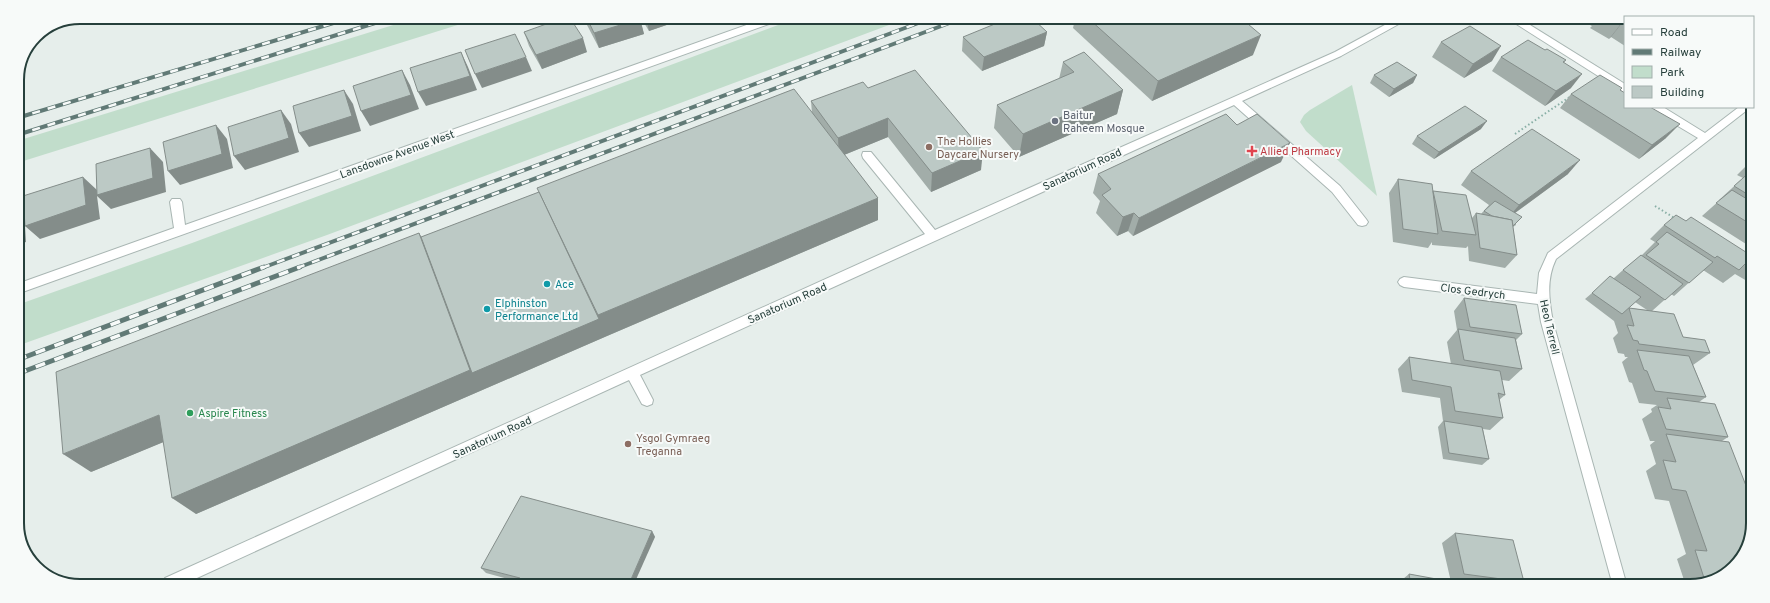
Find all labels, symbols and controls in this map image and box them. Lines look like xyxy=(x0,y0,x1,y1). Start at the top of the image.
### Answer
legend xyxy=(1624,16,1754,108)
text: Road xyxy=(1660,25,1688,41)
text: Railway xyxy=(1660,45,1701,61)
text: Park xyxy=(1660,65,1685,81)
text: Building xyxy=(1660,85,1704,101)
place label: Baitur Raheem Mosque xyxy=(1063,109,1145,136)
marker: Baitur Raheem Mosque xyxy=(1050,116,1060,126)
street label: Lansdowne Avenue West xyxy=(338,128,457,182)
place label: The Hollies Daycare Nursery xyxy=(937,135,1019,162)
marker: The Hollies Daycare Nursery xyxy=(924,142,934,152)
place label: Allied Pharmacy xyxy=(1260,145,1341,159)
street label: Sanatorium Road xyxy=(1041,146,1124,194)
marker: Allied Pharmacy xyxy=(1247,146,1257,156)
place label: Ace xyxy=(555,278,574,292)
marker: Ace xyxy=(542,279,552,289)
street label: Sanatorium Road xyxy=(746,280,829,328)
street label: Clos Gedrych xyxy=(1440,281,1506,303)
place label: Elphinston Performance Ltd xyxy=(495,297,578,324)
street label: Heol Terrell xyxy=(1536,298,1562,356)
marker: Elphinston Performance Ltd xyxy=(482,304,492,314)
place label: Aspire Fitness xyxy=(198,407,267,421)
marker: Aspire Fitness xyxy=(185,408,195,418)
street label: Sanatorium Road xyxy=(451,414,534,462)
place label: Ysgol Gymraeg Treganna xyxy=(636,432,710,459)
marker: Ysgol Gymraeg Treganna xyxy=(623,439,633,449)

